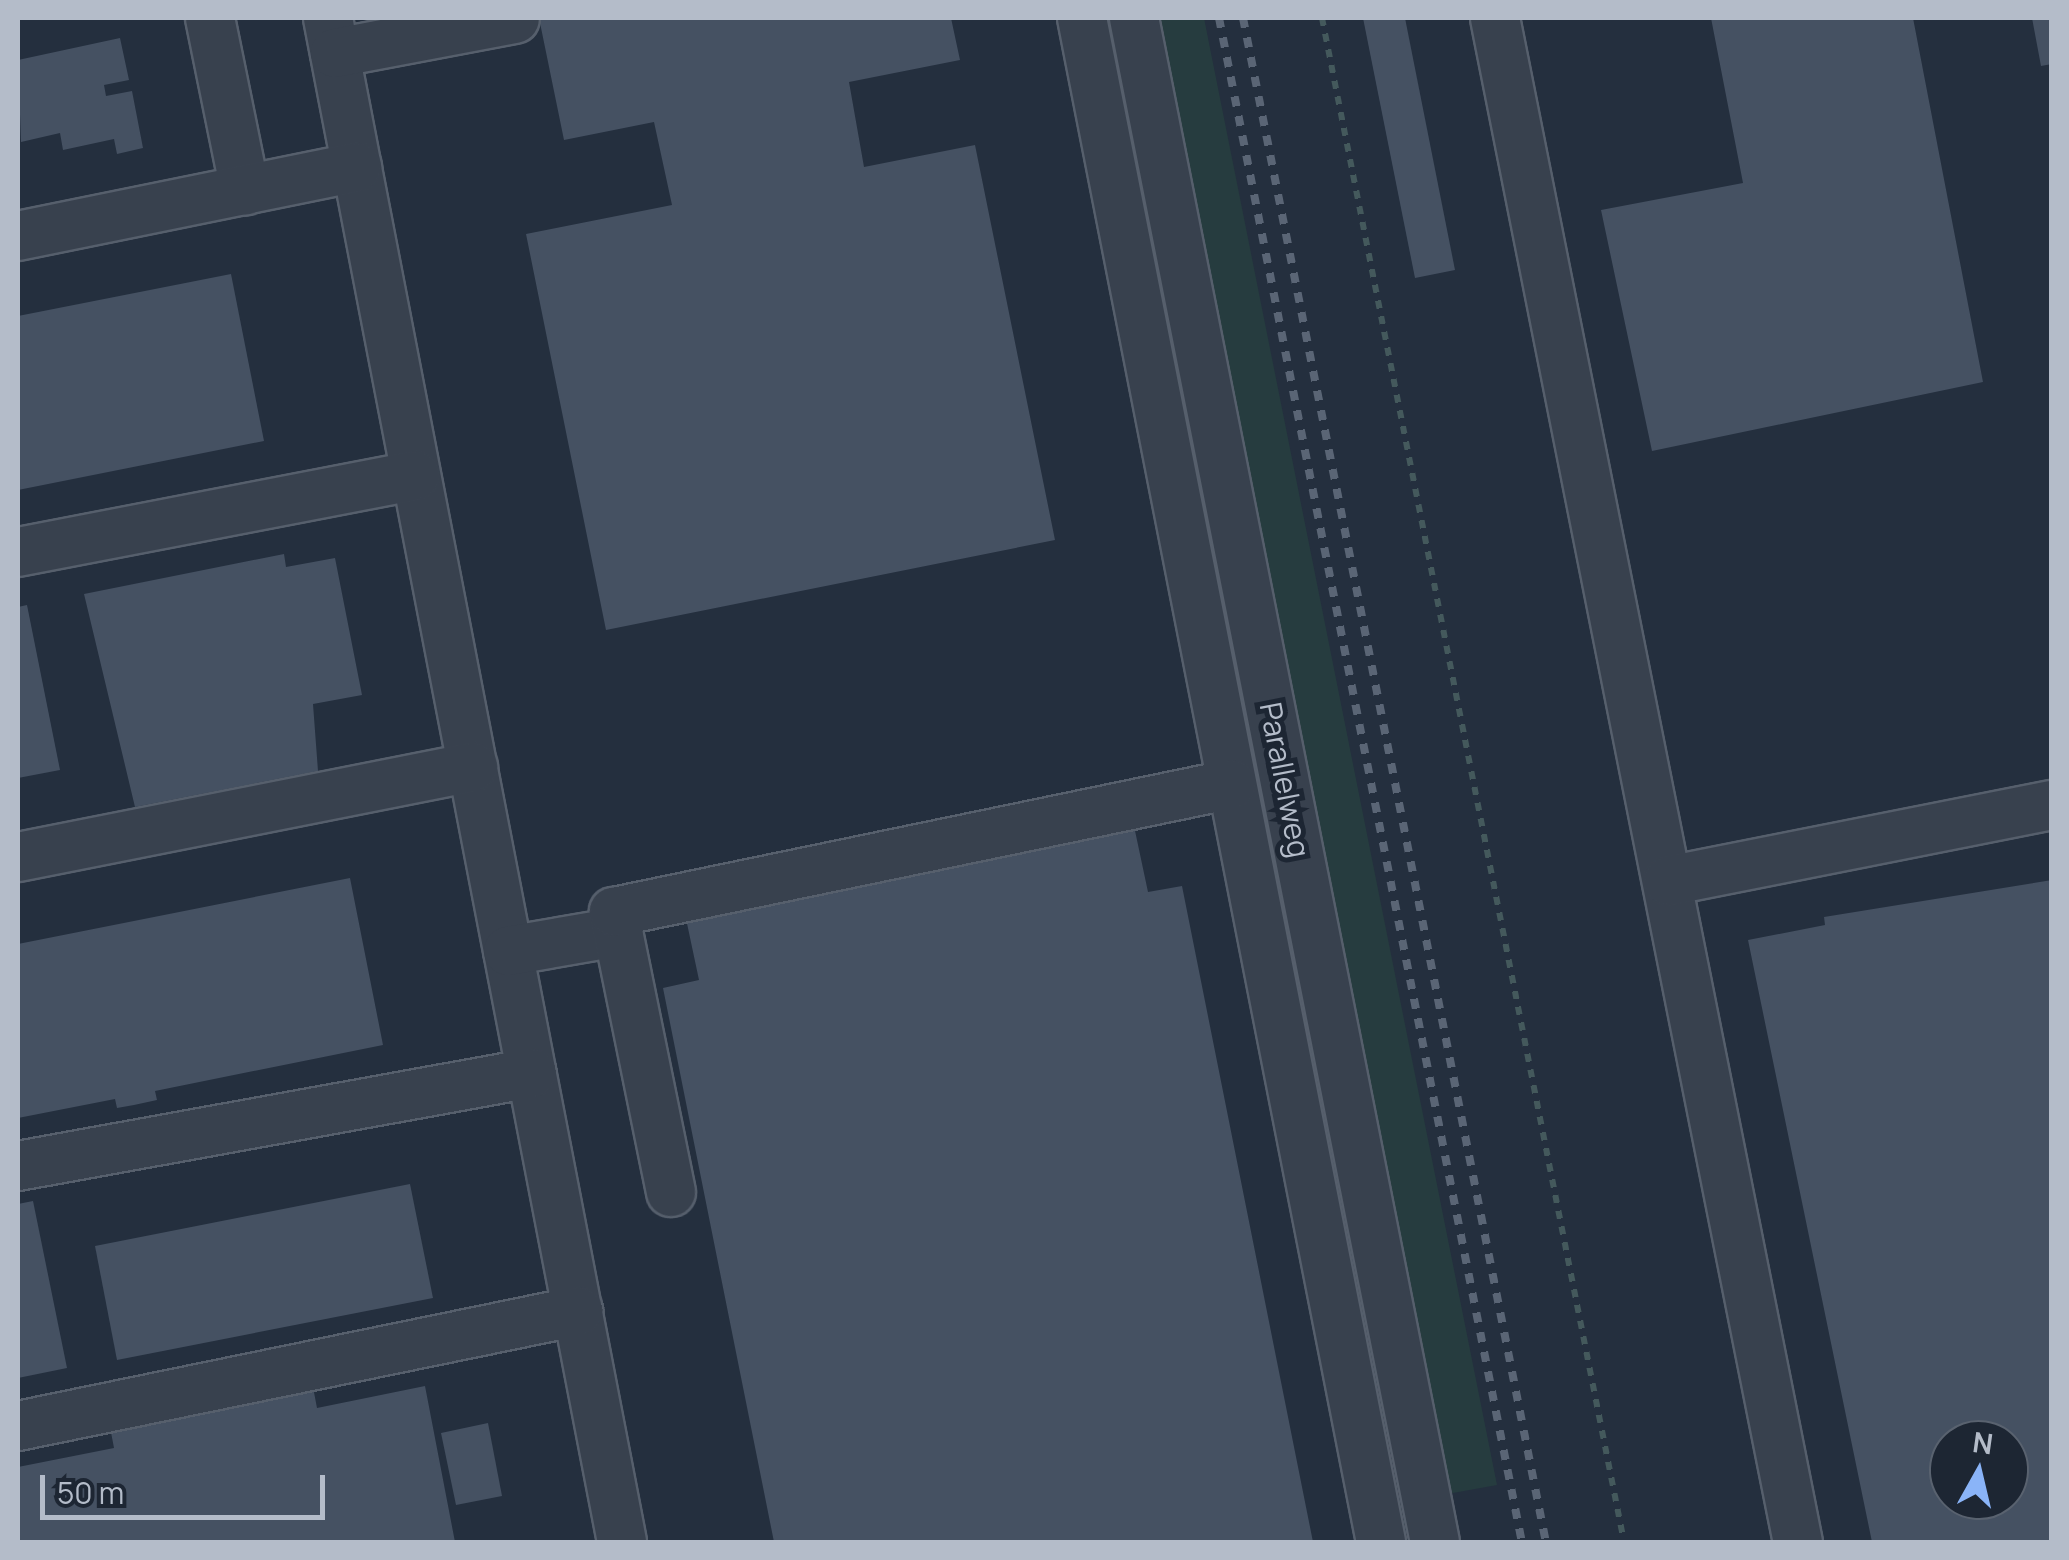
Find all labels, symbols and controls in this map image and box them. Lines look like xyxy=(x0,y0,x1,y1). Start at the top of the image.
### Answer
street label: Parallelweg xyxy=(1252,699,1318,861)
north arrow xyxy=(1929,1420,2029,1520)
text: N xyxy=(1970,1422,1995,1462)
scale bar xyxy=(45,1455,330,1517)
text: 50 m xyxy=(57,1472,124,1513)

